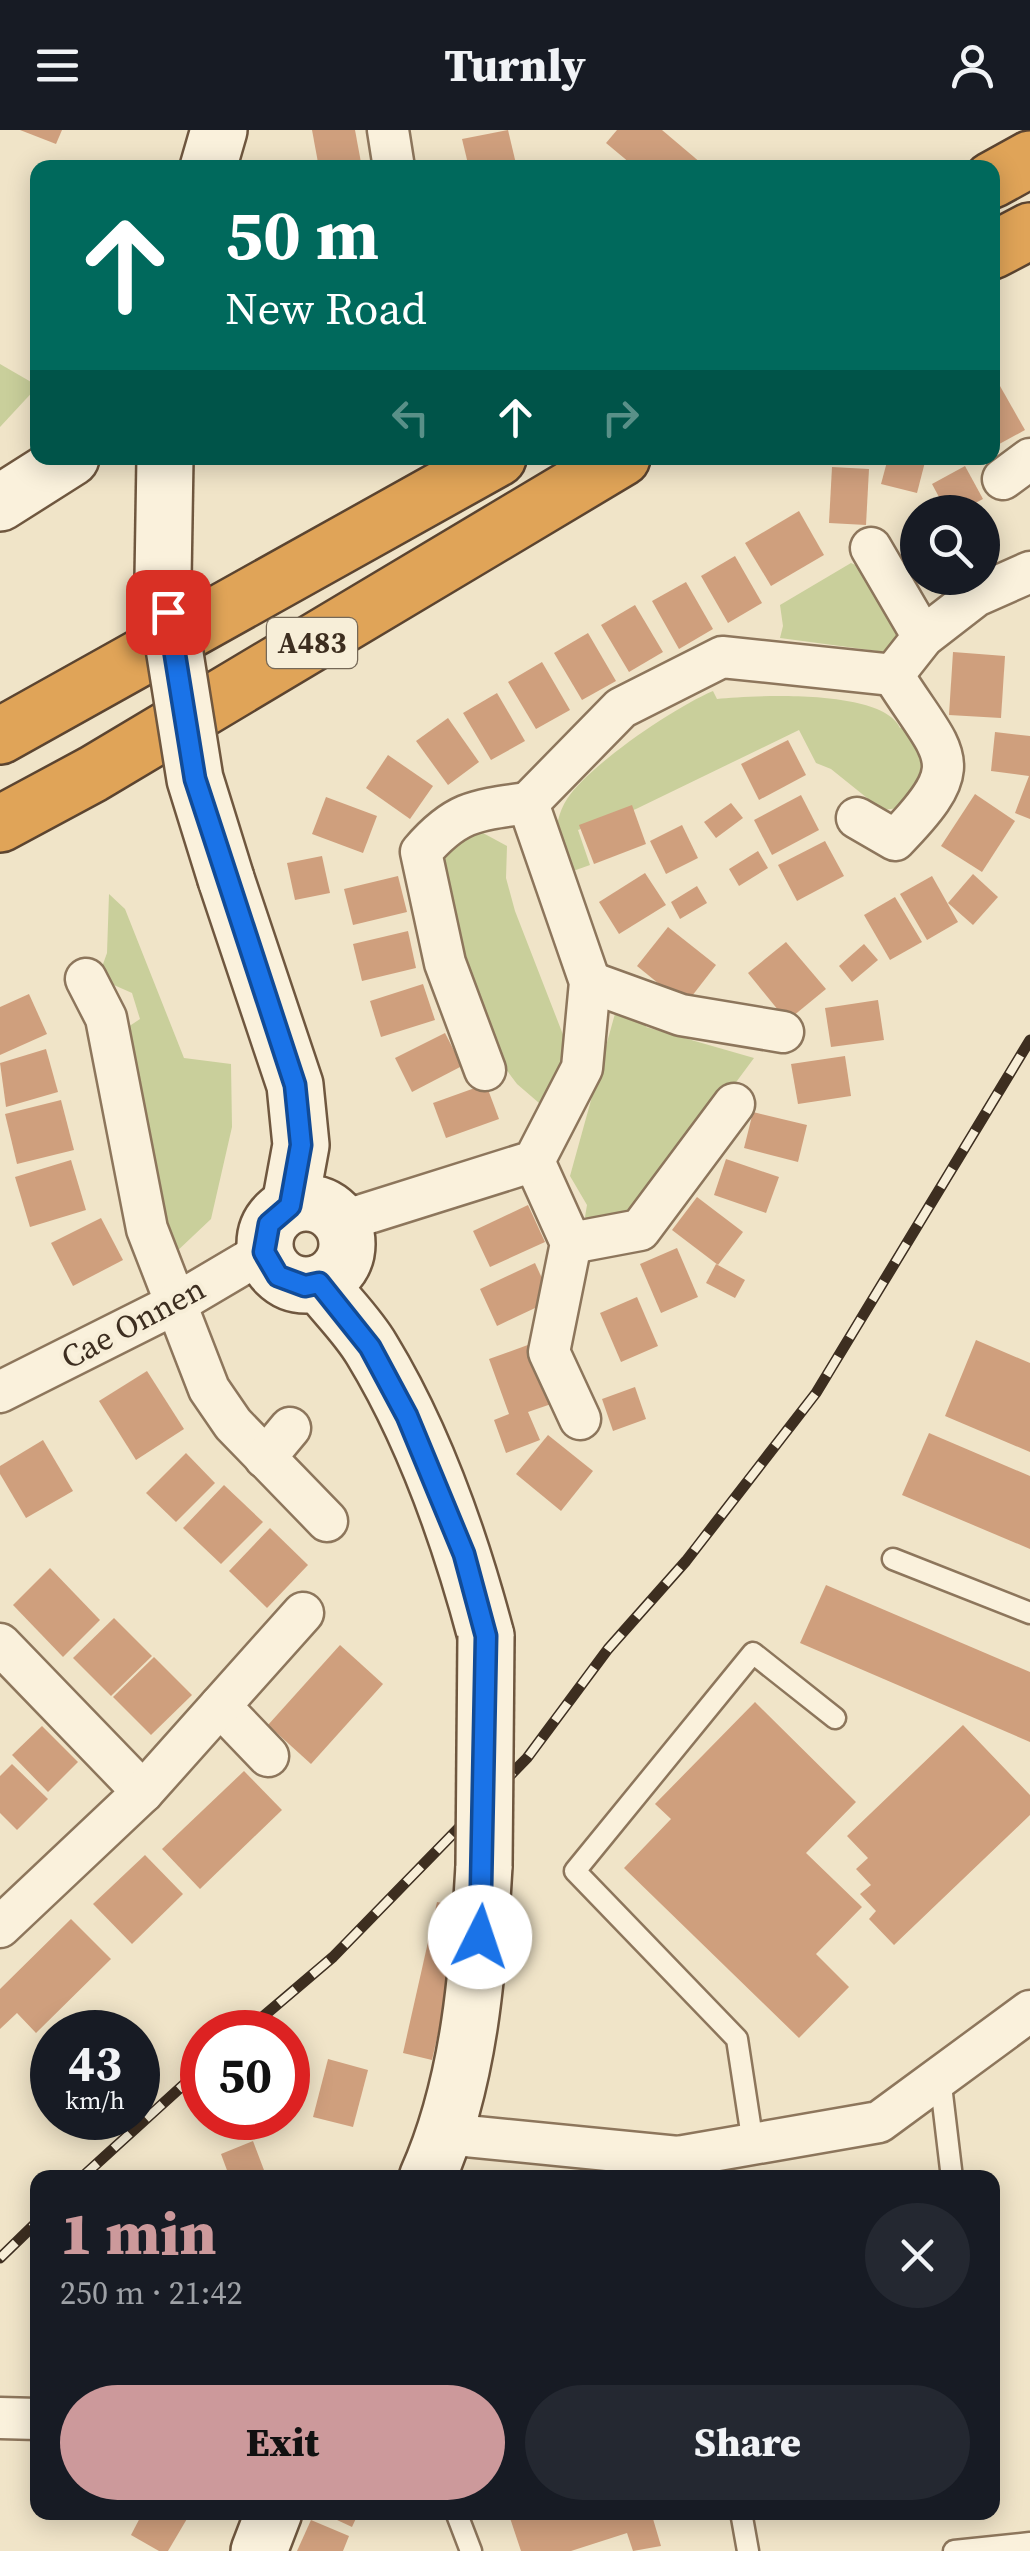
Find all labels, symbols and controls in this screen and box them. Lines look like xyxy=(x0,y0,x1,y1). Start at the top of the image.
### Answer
text: Turnly xyxy=(444,34,586,96)
icon: menu xyxy=(30,38,85,93)
icon: person xyxy=(945,38,1000,93)
text: 50 m xyxy=(225,186,379,282)
icon: ahead xyxy=(60,200,190,330)
text: New Road xyxy=(225,277,427,339)
icon: left xyxy=(383,390,438,445)
icon: ahead xyxy=(488,390,543,445)
icon: right xyxy=(593,390,648,445)
map controls xyxy=(900,495,1000,595)
button: search xyxy=(900,495,1000,595)
pin xyxy=(126,570,211,655)
icon: arrive xyxy=(141,585,196,640)
road number: A483 xyxy=(267,618,357,668)
street label: Cae Onnen xyxy=(53,1267,213,1379)
position arrow xyxy=(428,1885,532,1989)
speed limit sign: 50 xyxy=(180,2010,310,2140)
text: 43 xyxy=(68,2028,122,2097)
text: km/h xyxy=(65,2083,125,2117)
text: 1 min xyxy=(60,2192,216,2274)
button: close xyxy=(865,2203,970,2308)
text: 250 m · 21:42 xyxy=(60,2271,242,2315)
button: Exit xyxy=(60,2385,505,2500)
button: Share xyxy=(525,2385,970,2500)

